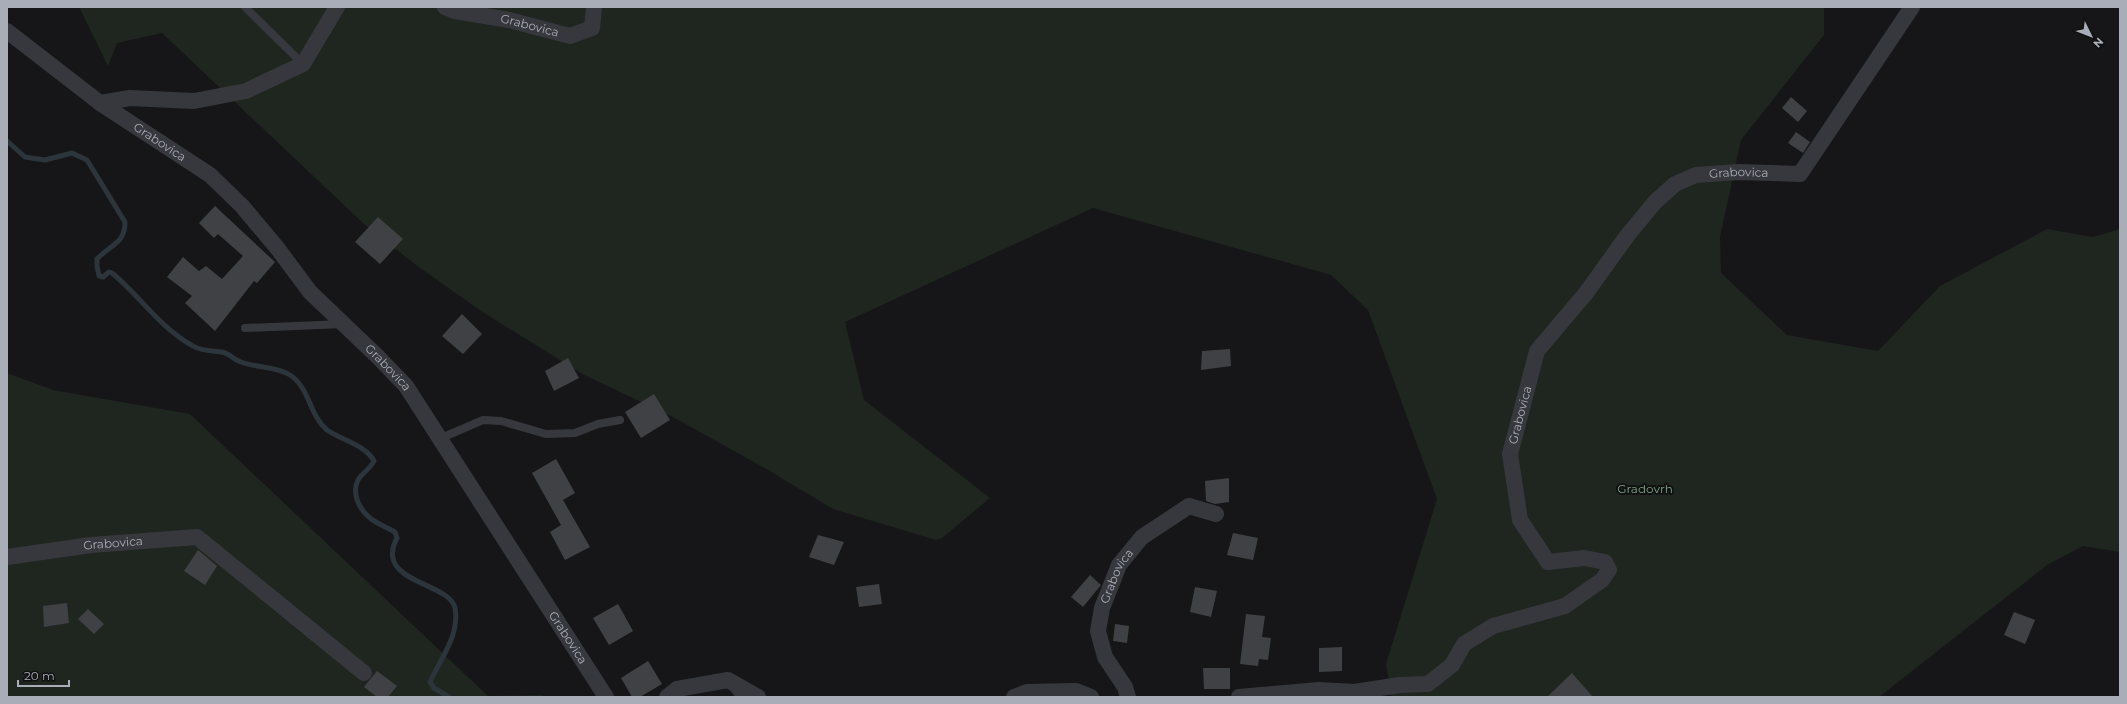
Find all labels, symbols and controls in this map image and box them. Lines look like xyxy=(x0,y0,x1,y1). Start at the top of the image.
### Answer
street label: Grabovica xyxy=(500,11,561,40)
north arrow xyxy=(2071,16,2111,56)
text: N xyxy=(2090,35,2106,51)
street label: Grabovica xyxy=(131,119,189,164)
street label: Grabovica xyxy=(1708,164,1769,181)
street label: Grabovica xyxy=(362,341,415,393)
street label: Grabovica xyxy=(1505,384,1535,446)
park label: Gradovrh xyxy=(1617,481,1673,496)
street label: Grabovica xyxy=(82,533,143,553)
street label: Grabovica xyxy=(1097,545,1136,606)
street label: Grabovica xyxy=(546,608,591,667)
scale bar xyxy=(18,662,69,688)
text: 20 m xyxy=(24,668,55,683)

